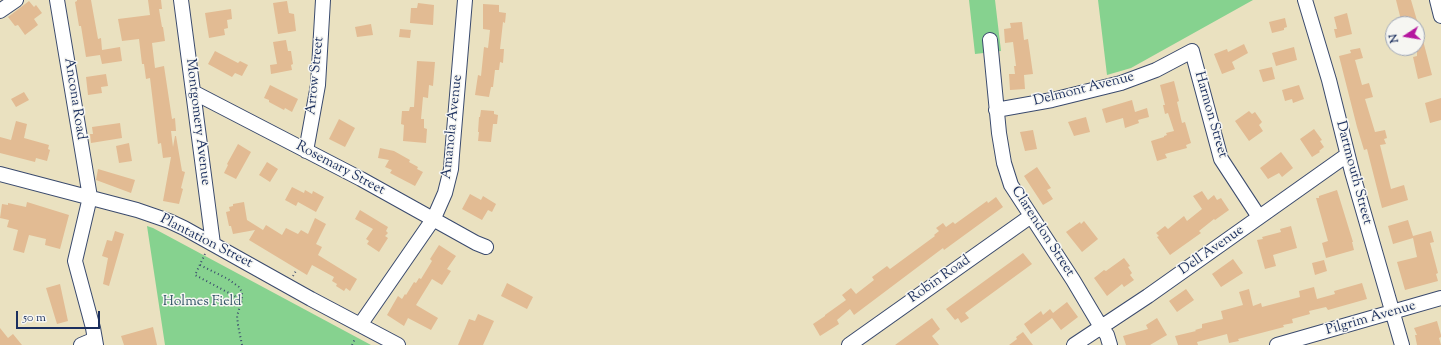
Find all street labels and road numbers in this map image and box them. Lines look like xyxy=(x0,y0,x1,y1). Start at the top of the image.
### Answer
street label: Arrow Street xyxy=(304,36,328,116)
street label: Ancona Road xyxy=(59,57,89,141)
street label: Montgomery Avenue xyxy=(181,58,213,186)
street label: Delmont Avenue xyxy=(1032,69,1136,111)
street label: Harmon Street xyxy=(1190,70,1230,160)
street label: Amanola Avenue xyxy=(439,74,467,180)
street label: Dartmouth Street xyxy=(1331,119,1375,227)
street label: Rosemary Street xyxy=(293,138,387,200)
street label: Clarendon Street xyxy=(1007,184,1077,280)
street label: Plantation Street xyxy=(157,212,255,272)
street label: Dell Avenue xyxy=(1176,223,1248,279)
street label: Robin Road xyxy=(906,253,974,307)
street label: Pilgrim Avenue xyxy=(1324,298,1418,340)

